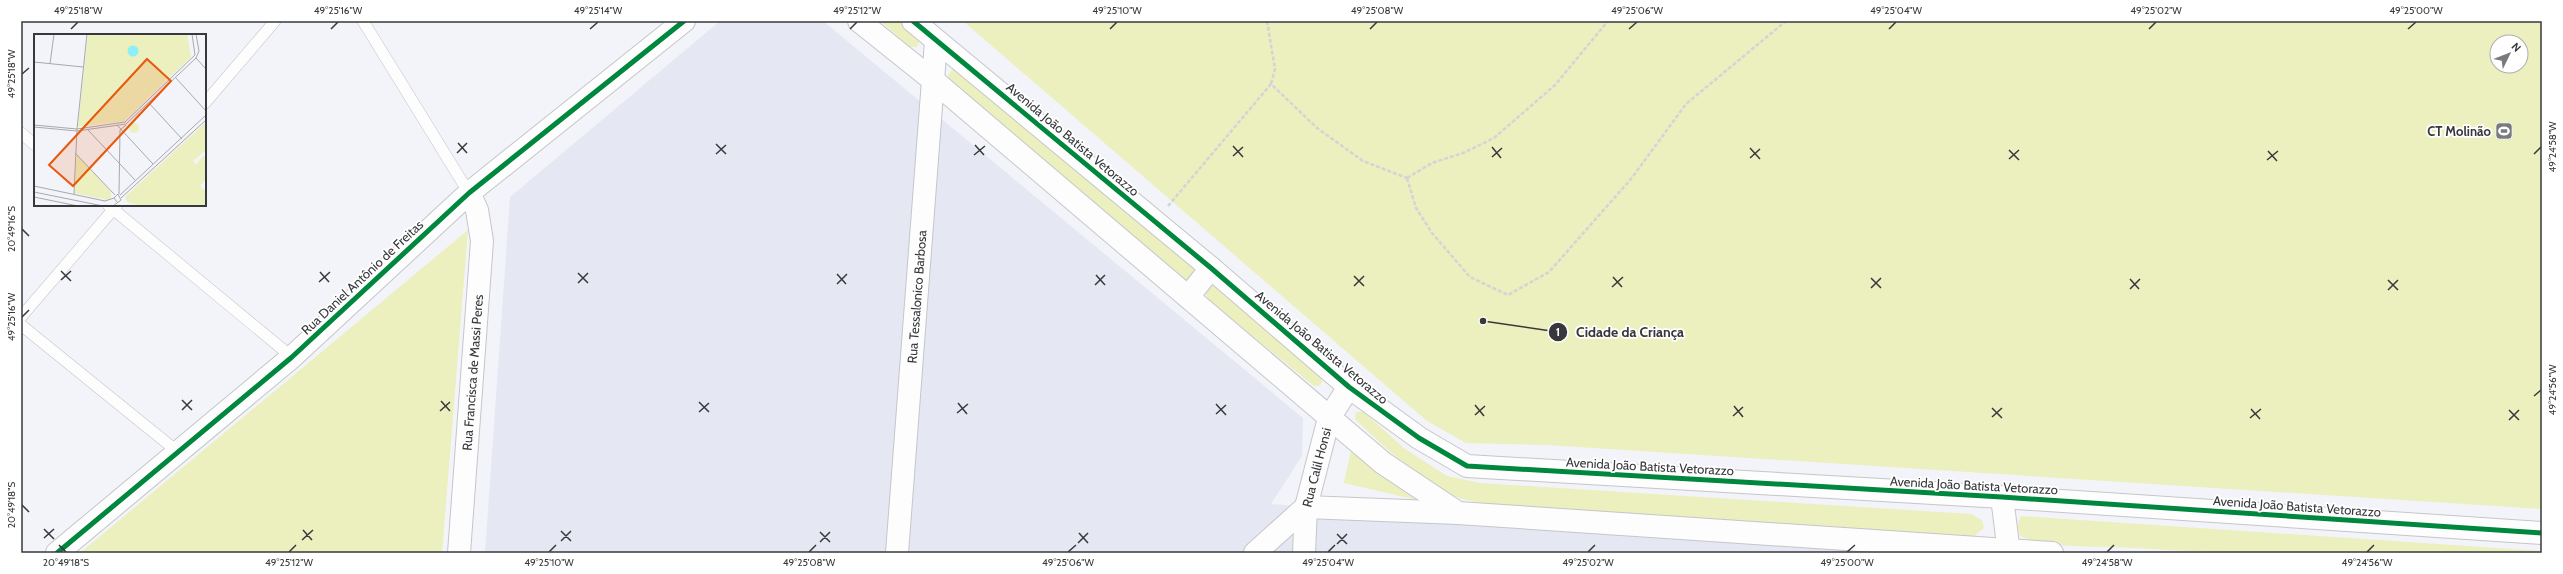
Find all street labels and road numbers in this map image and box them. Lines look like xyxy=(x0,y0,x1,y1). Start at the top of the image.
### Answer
street label: Avenida João Batista Vetorazzo xyxy=(1003,79,1143,199)
street label: Rua Daniel Antônio de Freitas xyxy=(298,216,427,338)
street label: Rua Tessalonico Barbosa xyxy=(903,229,930,364)
street label: Avenida João Batista Vetorazzo xyxy=(1252,287,1392,407)
street label: Rua Francisca de Massi Peres xyxy=(459,293,486,451)
street label: Rua Calil Honsi xyxy=(1298,426,1334,509)
street label: Avenida João Batista Vetorazzo xyxy=(1566,454,1734,478)
street label: Avenida João Batista Vetorazzo xyxy=(1890,473,2058,497)
street label: Avenida João Batista Vetorazzo xyxy=(2213,492,2381,520)

